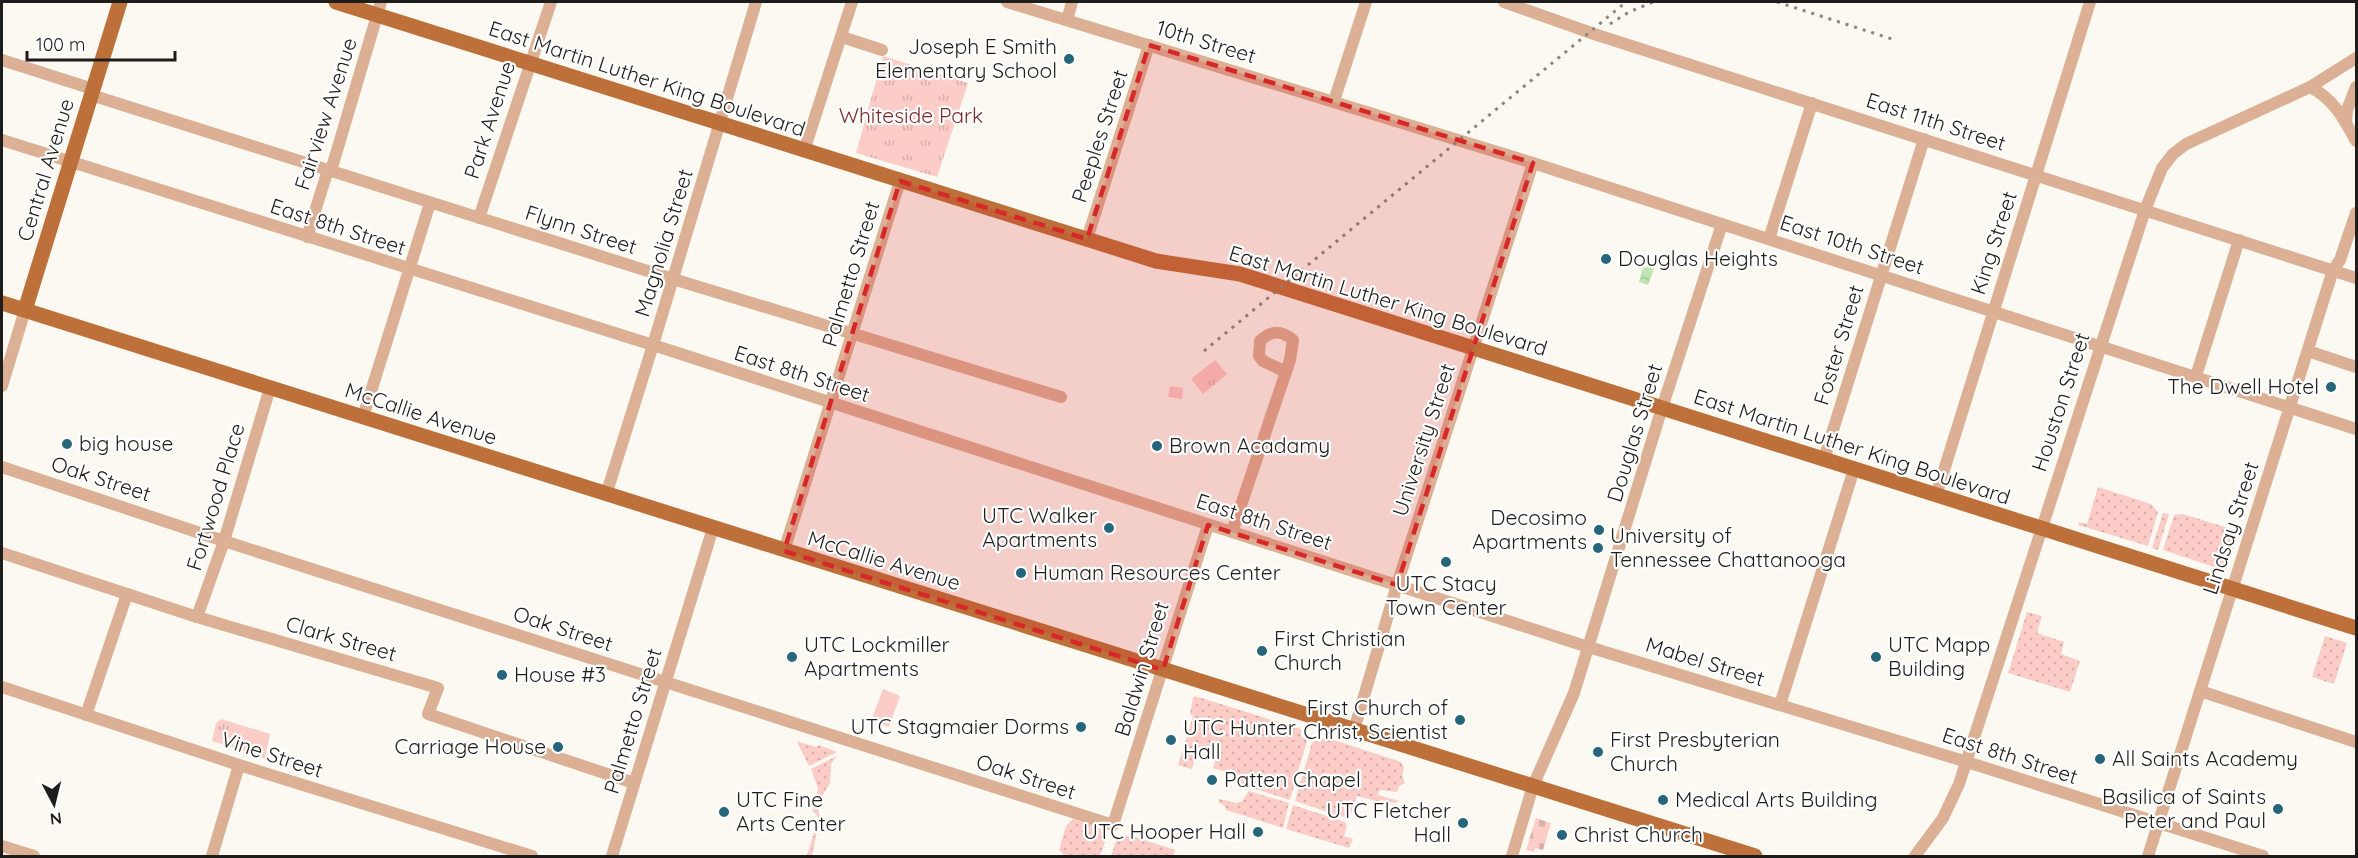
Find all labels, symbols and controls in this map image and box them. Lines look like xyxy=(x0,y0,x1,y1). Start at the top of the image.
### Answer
street label: East Martin Luther King Boulevard xyxy=(486,14,809,142)
street label: 10th Street xyxy=(1154,14,1259,68)
scale bar xyxy=(27,24,176,62)
text: 100 m xyxy=(36,33,85,56)
place label: Joseph E Smith Elementary School xyxy=(875,33,1057,83)
street label: Fairview Avenue xyxy=(288,34,362,193)
marker: Joseph E Smith Elementary School xyxy=(1062,52,1076,66)
street label: Park Avenue xyxy=(458,58,520,182)
street label: Peeples Street xyxy=(1065,66,1133,205)
street label: East 11th Street xyxy=(1863,86,2009,156)
street label: Central Avenue xyxy=(11,95,79,244)
park label: Whiteside Park xyxy=(839,102,983,128)
street label: Magnolia Street xyxy=(628,166,698,320)
street label: King Street xyxy=(1964,188,2022,298)
street label: East 8th Street xyxy=(267,192,409,260)
street label: Palmetto Street xyxy=(816,198,885,350)
street label: Flynn Street xyxy=(522,199,640,259)
street label: East 10th Street xyxy=(1777,209,1928,280)
street label: East Martin Luther King Boulevard xyxy=(1226,239,1551,361)
place label: Douglas Heights xyxy=(1618,245,1778,271)
marker: Douglas Heights xyxy=(1599,252,1613,266)
street label: Foster Street xyxy=(1807,282,1869,408)
street label: Houston Street xyxy=(2025,329,2095,474)
street label: East 8th Street xyxy=(731,339,873,407)
street label: University Street xyxy=(1386,360,1460,519)
street label: Douglas Street xyxy=(1601,360,1667,505)
place label: The Dwell Hotel xyxy=(2167,373,2319,399)
street label: McCallie Avenue xyxy=(342,376,501,450)
marker: The Dwell Hotel xyxy=(2324,380,2338,394)
street label: East Martin Luther King Boulevard xyxy=(1691,382,2014,510)
street label: Fortwood Place xyxy=(180,420,250,574)
place label: big house xyxy=(79,430,173,456)
place label: Brown Acadamy xyxy=(1169,432,1330,458)
marker: big house xyxy=(60,437,74,451)
marker: Brown Acadamy xyxy=(1150,439,1164,453)
street label: Oak Street xyxy=(48,450,154,506)
street label: Lindsay Street xyxy=(2196,458,2264,597)
street label: East 8th Street xyxy=(1193,487,1335,555)
place label: UTC Walker Apartments xyxy=(982,502,1097,552)
place label: Decosimo Apartments xyxy=(1472,504,1587,554)
marker: UTC Walker Apartments xyxy=(1102,521,1116,535)
place label: University of Tennessee Chattanooga xyxy=(1610,522,1846,572)
marker: Decosimo Apartments xyxy=(1592,523,1606,537)
street label: McCallie Avenue xyxy=(805,524,964,596)
marker: University of Tennessee Chattanooga xyxy=(1591,541,1605,555)
marker: UTC Stacy Town Center xyxy=(1439,555,1453,569)
place label: Human Resources Center xyxy=(1033,559,1281,585)
marker: Human Resources Center xyxy=(1014,566,1028,580)
place label: UTC Stacy Town Center xyxy=(1385,570,1507,620)
street label: Baldwin Street xyxy=(1108,598,1174,739)
street label: Oak Street xyxy=(510,600,616,656)
street label: Clark Street xyxy=(283,610,400,666)
place label: First Christian Church xyxy=(1274,625,1406,675)
place label: UTC Lockmiller Apartments xyxy=(804,631,950,681)
street label: Mabel Street xyxy=(1643,631,1768,691)
place label: UTC Mapp Building xyxy=(1888,631,1990,681)
marker: First Christian Church xyxy=(1255,644,1269,658)
street label: Palmetto Street xyxy=(598,645,667,797)
marker: UTC Lockmiller Apartments xyxy=(785,650,799,664)
marker: UTC Mapp Building xyxy=(1869,650,1883,664)
place label: House #3 xyxy=(514,661,606,687)
marker: House #3 xyxy=(495,668,509,682)
place label: First Church of Christ, Scientist xyxy=(1303,694,1448,744)
place label: UTC Stagmaier Dorms xyxy=(850,713,1069,739)
marker: First Church of Christ, Scientist xyxy=(1453,713,1467,727)
place label: UTC Hunter Hall xyxy=(1183,714,1296,764)
marker: UTC Stagmaier Dorms xyxy=(1074,720,1088,734)
street label: East 8th Street xyxy=(1939,721,2081,789)
street label: Vine Street xyxy=(218,725,327,783)
place label: First Presbyterian Church xyxy=(1610,726,1780,776)
place label: Carriage House xyxy=(394,733,546,759)
marker: UTC Hunter Hall xyxy=(1164,733,1178,747)
marker: Carriage House xyxy=(551,740,565,754)
marker: First Presbyterian Church xyxy=(1591,745,1605,759)
place label: All Saints Academy xyxy=(2112,745,2298,771)
street label: Oak Street xyxy=(973,748,1079,804)
marker: All Saints Academy xyxy=(2093,752,2107,766)
place label: Patten Chapel xyxy=(1224,766,1361,792)
marker: Patten Chapel xyxy=(1205,773,1219,787)
north arrow xyxy=(24,774,84,834)
place label: Basilica of Saints Peter and Paul xyxy=(2102,783,2266,833)
place label: UTC Fine Arts Center xyxy=(736,786,845,836)
place label: Medical Arts Building xyxy=(1675,786,1878,812)
marker: Medical Arts Building xyxy=(1656,793,1670,807)
place label: UTC Fletcher Hall xyxy=(1326,797,1451,847)
marker: Basilica of Saints Peter and Paul xyxy=(2271,802,2285,816)
marker: UTC Fine Arts Center xyxy=(717,805,731,819)
text: N xyxy=(49,808,63,830)
marker: UTC Fletcher Hall xyxy=(1456,816,1470,830)
place label: UTC Hooper Hall xyxy=(1083,818,1246,844)
place label: Christ Church xyxy=(1574,821,1703,847)
marker: UTC Hooper Hall xyxy=(1251,825,1265,839)
marker: Christ Church xyxy=(1555,828,1569,842)

